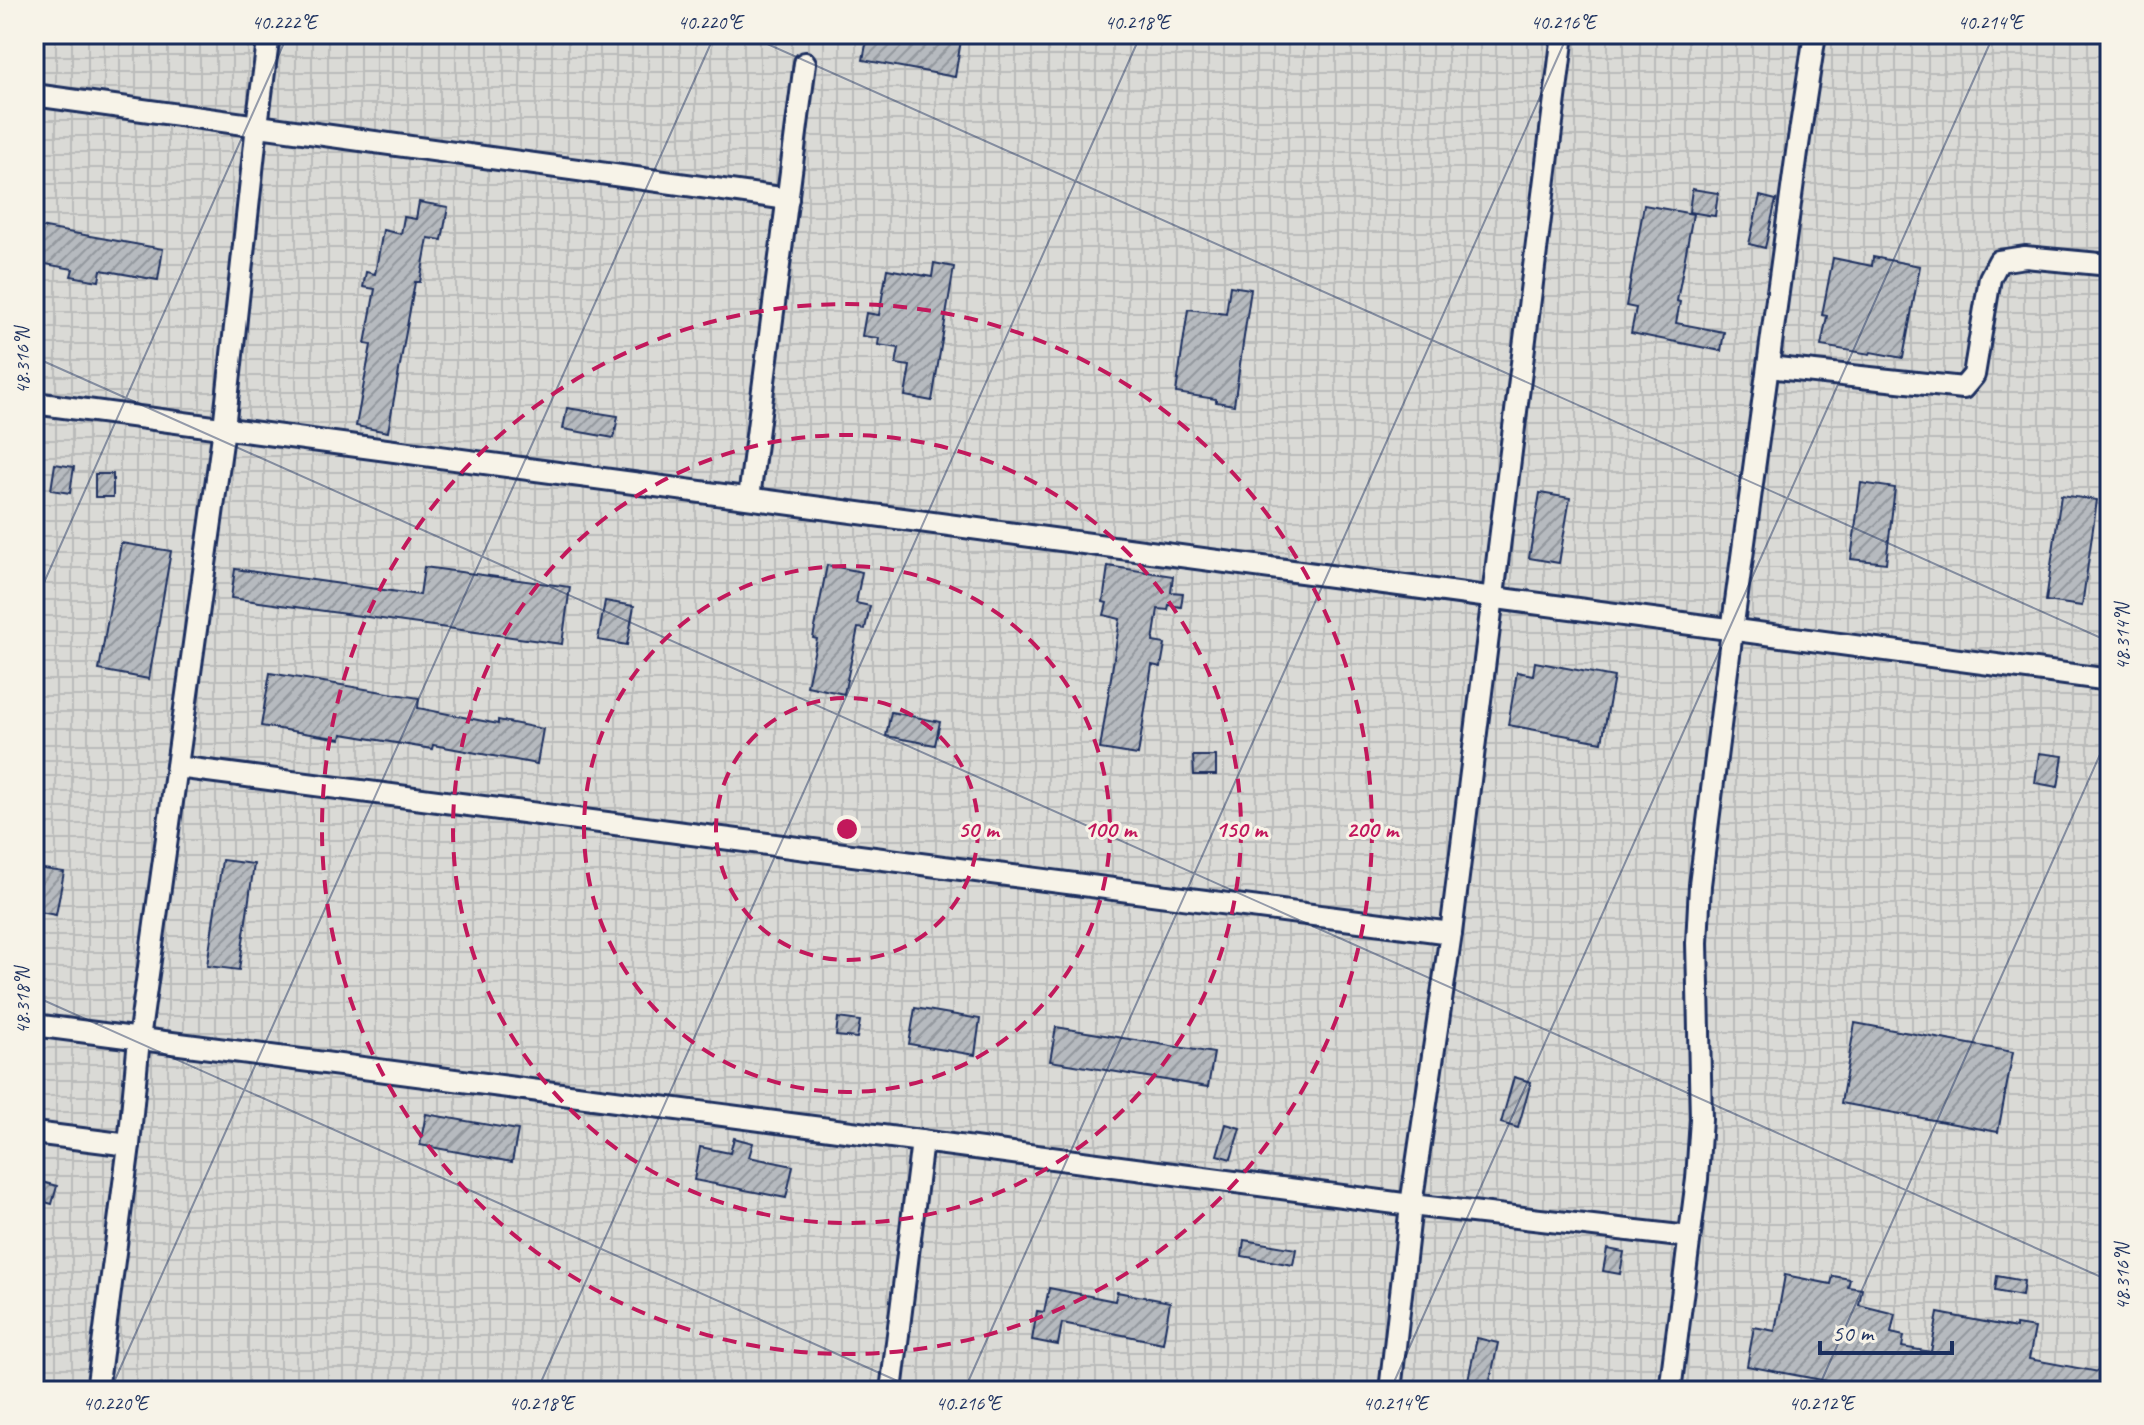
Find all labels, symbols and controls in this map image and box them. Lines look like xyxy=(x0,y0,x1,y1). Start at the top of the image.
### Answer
text: 40.222°E xyxy=(251,10,319,35)
text: 40.220°E xyxy=(677,10,745,35)
text: 40.218°E xyxy=(1104,10,1172,35)
text: 40.216°E xyxy=(1530,10,1598,35)
text: 40.214°E xyxy=(1957,10,2025,35)
text: 48.316°N xyxy=(10,325,35,394)
text: 48.314°N xyxy=(2110,601,2135,670)
text: 50 m xyxy=(958,814,1001,844)
text: 100 m xyxy=(1084,814,1138,844)
text: 150 m xyxy=(1215,814,1269,844)
text: 200 m xyxy=(1346,814,1400,844)
centre of rings xyxy=(833,815,861,843)
text: 48.318°N xyxy=(10,965,35,1034)
text: 48.316°N xyxy=(2110,1241,2135,1310)
scale bar xyxy=(1820,1305,1952,1355)
text: 50 m xyxy=(1832,1318,1875,1348)
text: 40.220°E xyxy=(82,1391,150,1416)
text: 40.218°E xyxy=(508,1391,576,1416)
text: 40.216°E xyxy=(935,1391,1003,1416)
text: 40.214°E xyxy=(1362,1391,1430,1416)
text: 40.212°E xyxy=(1788,1391,1856,1416)

